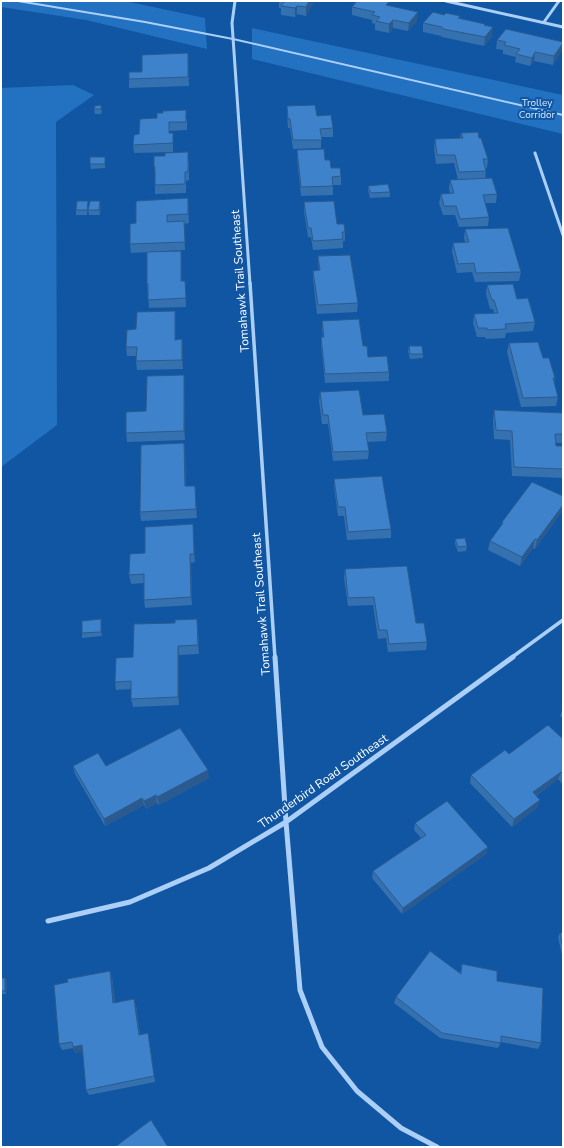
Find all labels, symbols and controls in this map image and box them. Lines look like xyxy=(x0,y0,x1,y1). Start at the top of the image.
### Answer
park label: Trolley Corridor xyxy=(519,96,556,122)
street label: Tomahawk Trail Southeast xyxy=(227,208,253,353)
street label: Tomahawk Trail Southeast xyxy=(248,531,274,676)
street label: Thunderbird Road Southeast xyxy=(255,730,392,832)

